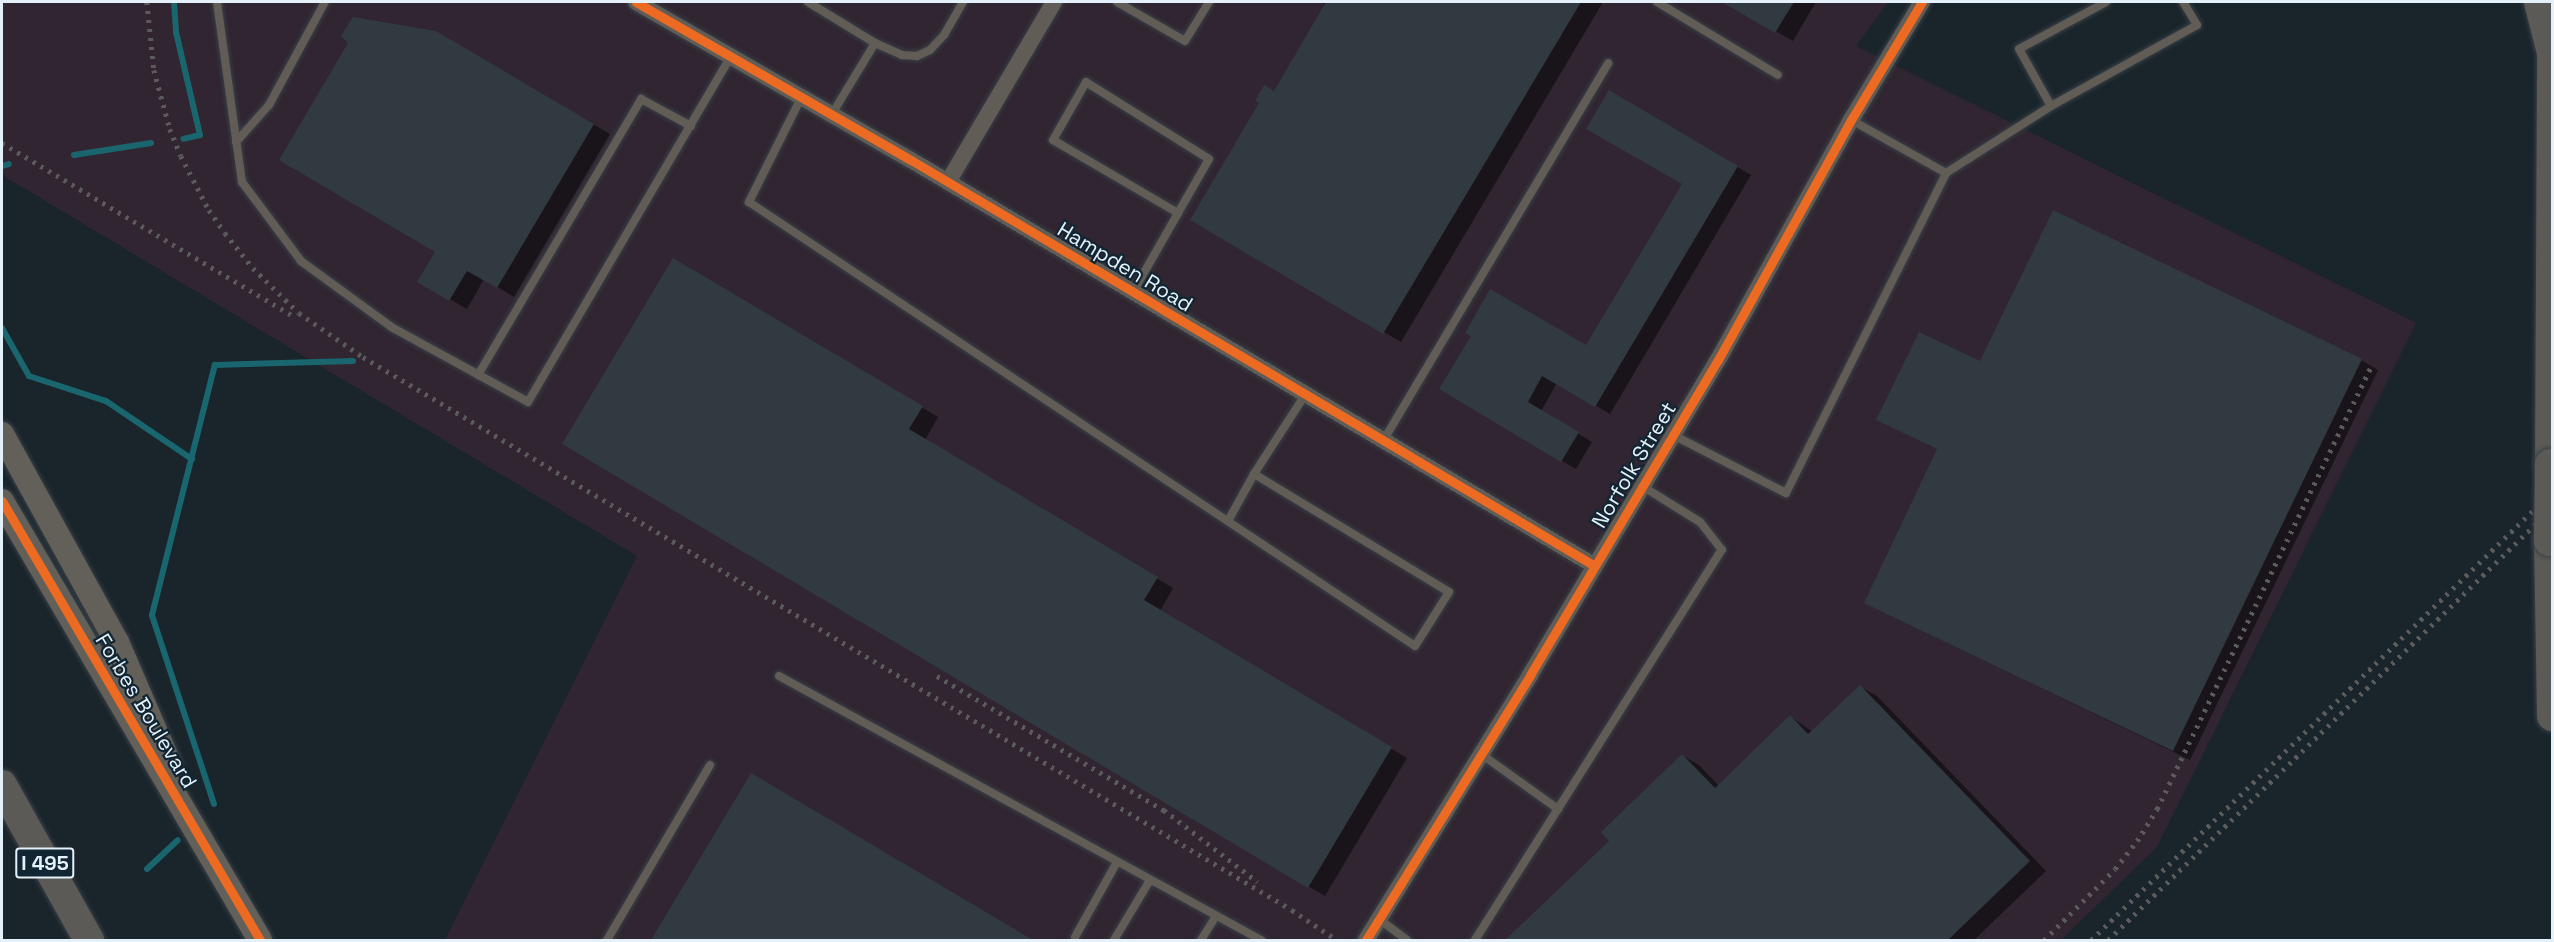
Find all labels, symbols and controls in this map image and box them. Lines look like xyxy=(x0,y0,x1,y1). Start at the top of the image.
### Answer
street label: Hampden Road xyxy=(1053,217,1197,317)
street label: Norfolk Street xyxy=(1586,397,1682,533)
street label: Forbes Boulevard xyxy=(90,629,202,793)
road number: I 495 xyxy=(15,846,75,880)

